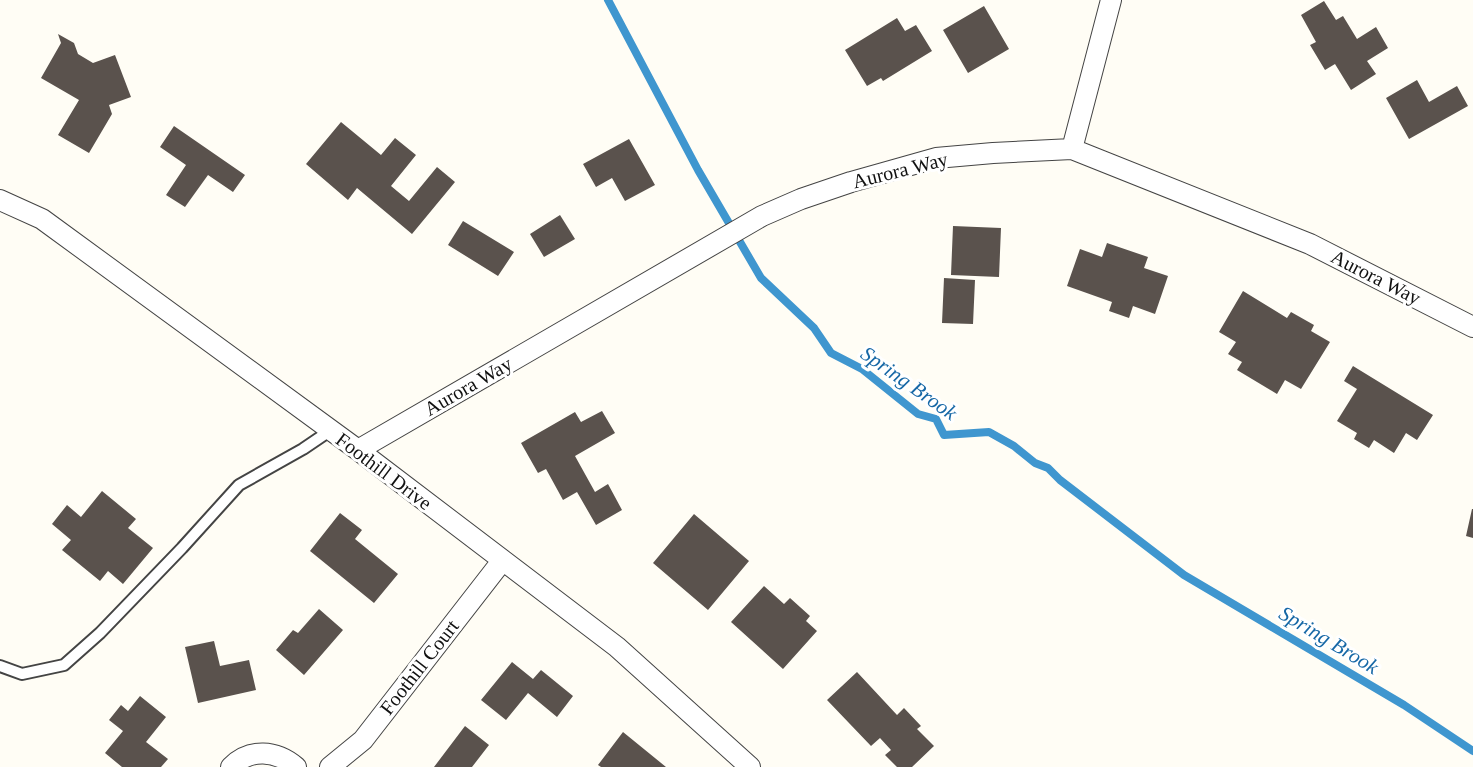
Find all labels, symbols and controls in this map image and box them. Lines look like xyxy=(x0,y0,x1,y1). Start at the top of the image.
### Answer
street label: Aurora Way xyxy=(850,148,950,193)
street label: Aurora Way xyxy=(1327,245,1424,310)
water label: Spring Brook xyxy=(856,341,962,425)
street label: Aurora Way xyxy=(420,352,516,421)
street label: Foothill Drive xyxy=(332,428,436,514)
water label: Spring Brook xyxy=(1275,601,1384,679)
street label: Foothill Court xyxy=(375,615,463,719)

